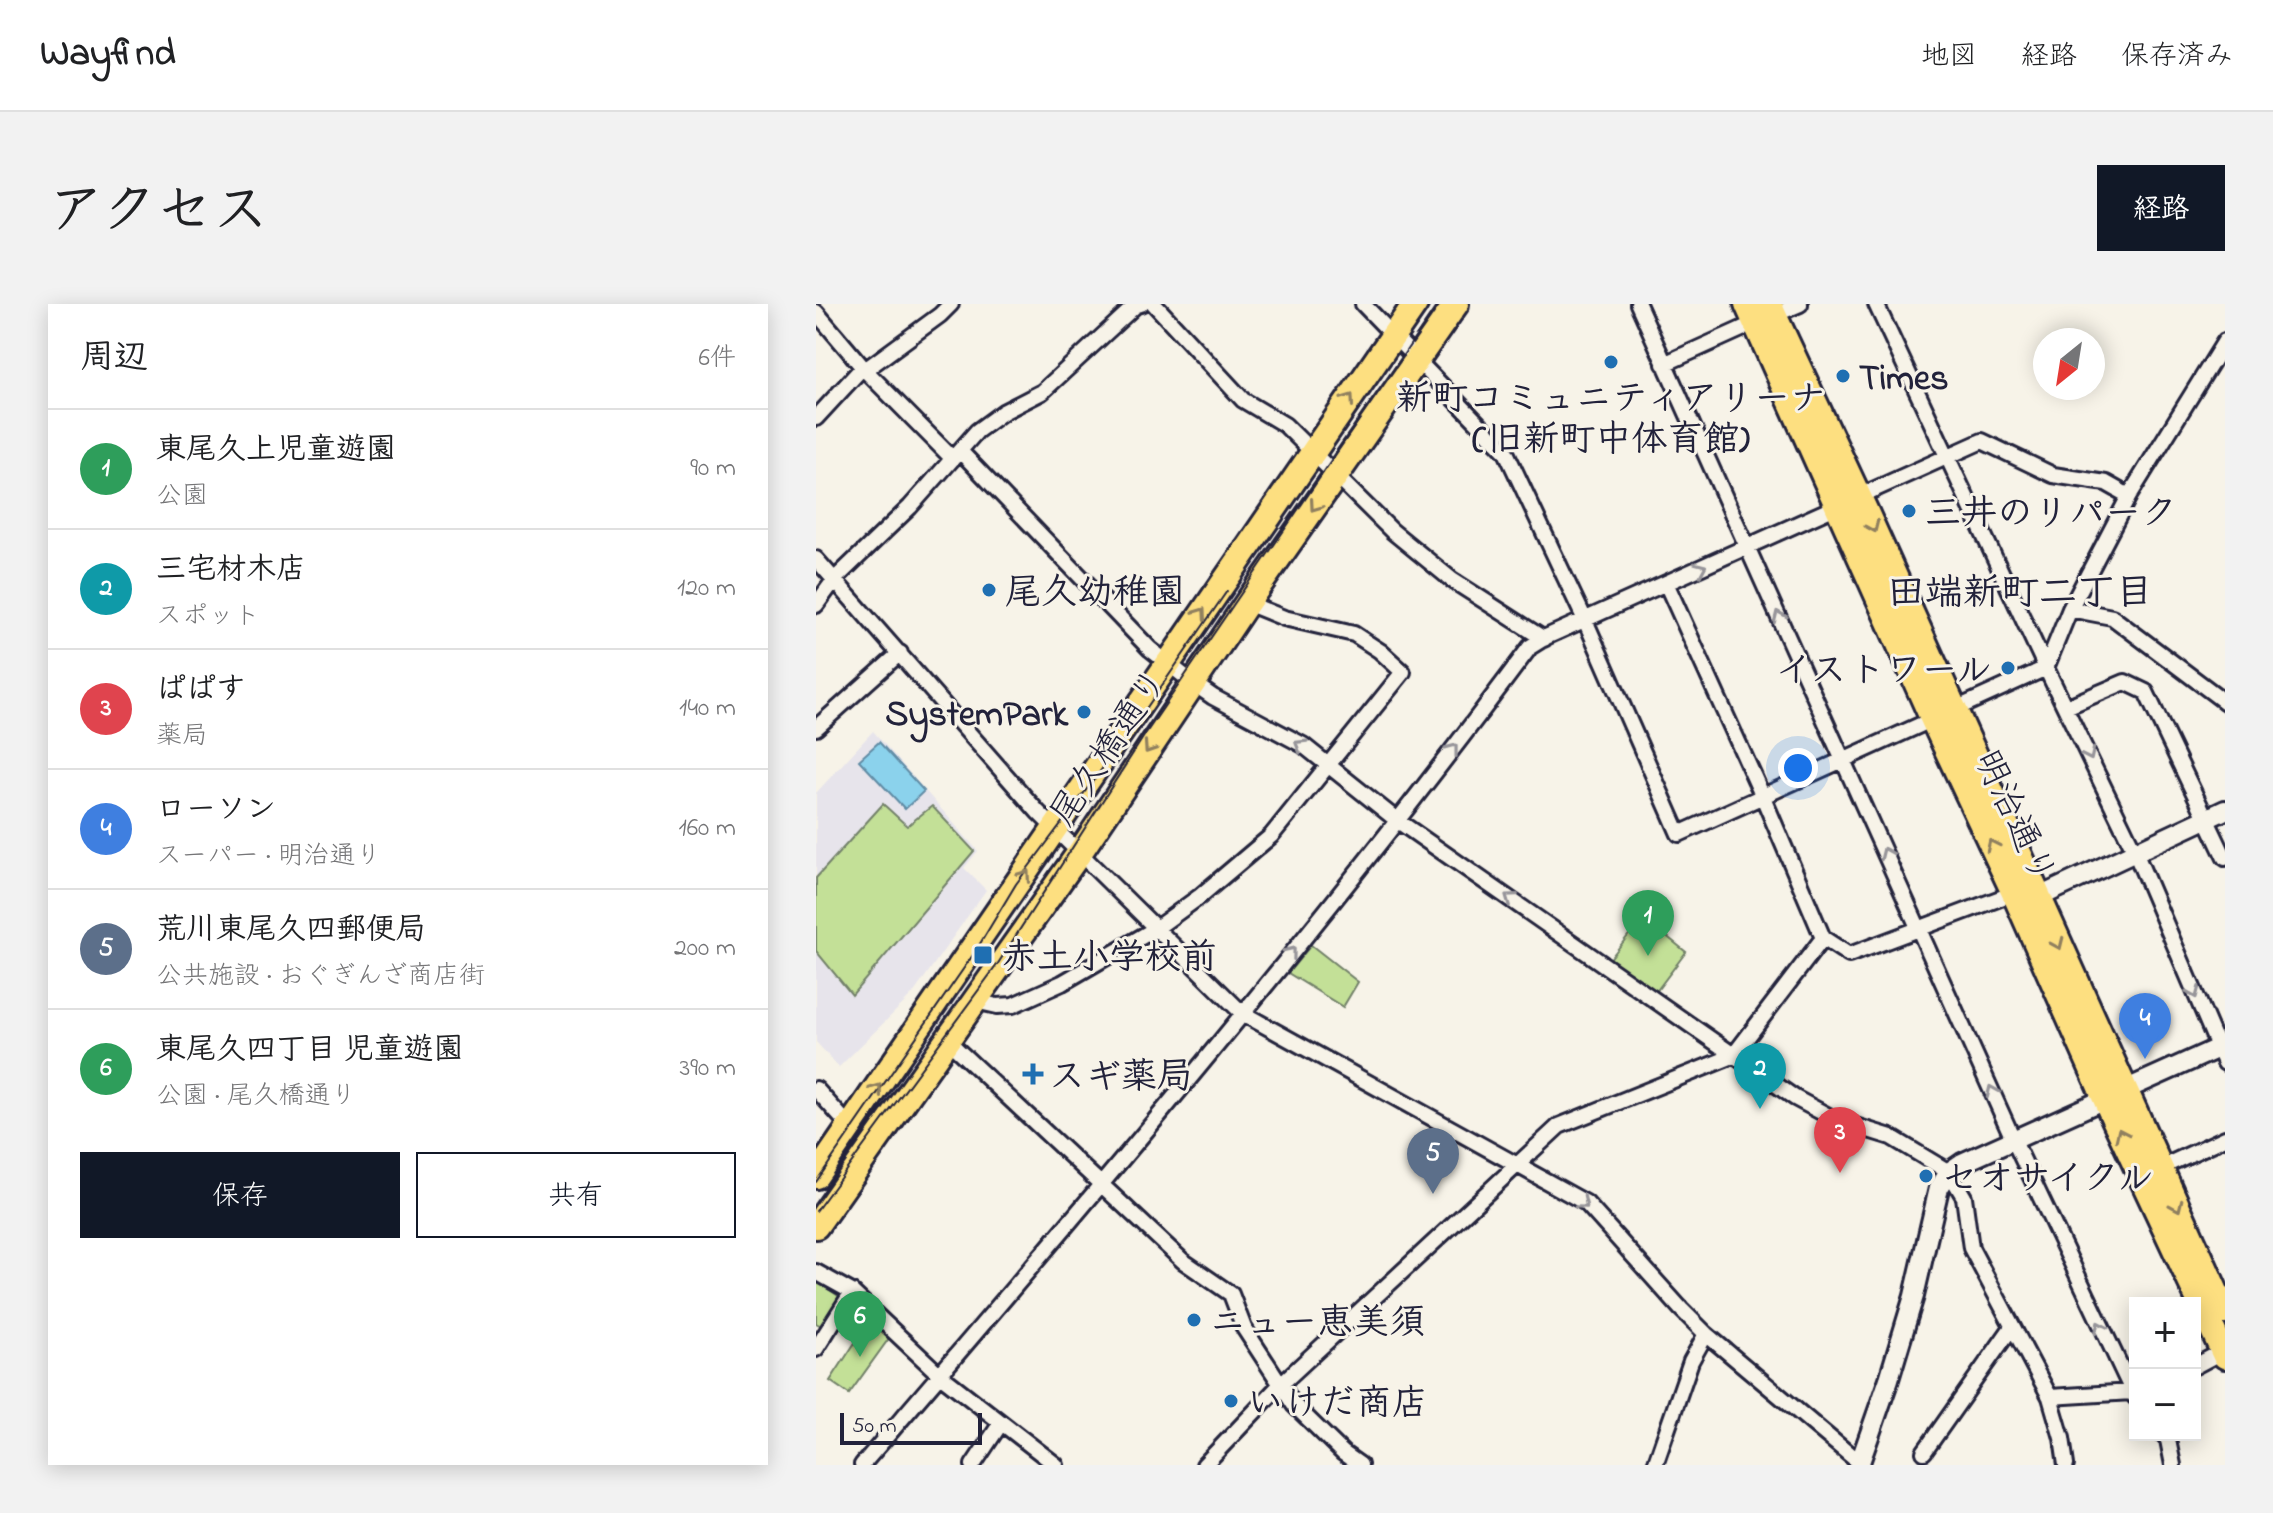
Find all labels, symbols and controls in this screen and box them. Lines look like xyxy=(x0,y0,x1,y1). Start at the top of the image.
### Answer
text: Wayfind xyxy=(40,27,176,83)
text: 地図 xyxy=(1921,37,1977,78)
text: 経路 xyxy=(2021,37,2077,78)
text: 保存済み xyxy=(2121,37,2233,78)
button: 経路 xyxy=(2097,165,2225,251)
text: アクセス xyxy=(48,173,269,254)
north arrow xyxy=(2033,328,2105,400)
text: 周辺 xyxy=(80,334,148,384)
text: 6件 xyxy=(699,340,736,378)
marker: 新町コミュニティアリーナ (旧新町中体育館) xyxy=(1602,353,1620,371)
place label: Times xyxy=(1859,354,1949,407)
marker: Times xyxy=(1834,367,1852,385)
place label: 新町コミュニティアリーナ (旧新町中体育館) xyxy=(1396,374,1826,468)
one-way arrow xyxy=(1339,394,1354,408)
text: 東尾久上児童遊園 xyxy=(156,429,396,473)
text: 1 xyxy=(102,450,110,488)
text: 90 m xyxy=(690,450,736,488)
text: 公園 xyxy=(156,478,208,516)
place label: 三井のリパーク xyxy=(1925,489,2177,542)
one-way arrow xyxy=(1310,497,1325,511)
marker: 三井のリパーク xyxy=(1900,502,1918,520)
one-way arrow xyxy=(1863,519,1879,533)
text: 三宅材木店 xyxy=(156,549,306,593)
one-way arrow xyxy=(1693,562,1707,578)
district label: 田端新町二丁目 xyxy=(1887,567,2153,623)
place label: 尾久幼稚園 xyxy=(1005,568,1185,621)
text: 2 xyxy=(100,570,112,608)
text: 120 m xyxy=(677,570,736,608)
marker: 尾久幼稚園 xyxy=(980,581,998,599)
text: スポット xyxy=(156,598,260,636)
one-way arrow xyxy=(1191,607,1206,621)
one-way arrow xyxy=(1773,610,1789,624)
place label: イストワール xyxy=(1776,646,1992,699)
street label: 尾久橋通り xyxy=(1038,659,1183,838)
marker: イストワール xyxy=(1999,659,2017,677)
text: ぱぱす xyxy=(156,669,246,713)
text: 3 xyxy=(101,690,111,728)
text: 140 m xyxy=(679,690,736,728)
place label: SystemPark xyxy=(885,690,1069,743)
marker: SystemPark xyxy=(1075,703,1093,721)
text: 薬局 xyxy=(156,718,208,756)
one-way arrow xyxy=(1144,739,1159,753)
one-way arrow xyxy=(1294,739,1309,755)
street label: 明治通り xyxy=(1958,741,2067,894)
one-way arrow xyxy=(1444,743,1458,758)
one-way arrow xyxy=(2079,747,2095,762)
your location xyxy=(1778,748,1818,788)
text: ローソン xyxy=(156,789,276,833)
text: 4 xyxy=(101,810,111,848)
text: 160 m xyxy=(678,810,736,848)
text: スーパー · 明治通り xyxy=(156,838,382,876)
one-way arrow xyxy=(1986,839,2002,853)
one-way arrow xyxy=(1879,847,1895,862)
one-way arrow xyxy=(1015,869,1030,883)
pin: 1 xyxy=(1622,890,1674,956)
one-way arrow xyxy=(1504,893,1518,908)
text: 荒川東尾久四郵便局 xyxy=(156,909,426,953)
text: 5 xyxy=(99,930,113,968)
text: 200 m xyxy=(674,930,736,968)
place label: 赤土小学校前 xyxy=(1001,933,1217,986)
one-way arrow xyxy=(2048,936,2064,950)
marker: 赤土小学校前 xyxy=(972,944,994,966)
one-way arrow xyxy=(1282,946,1296,961)
text: 公共施設 · おぐぎんざ商店街 xyxy=(156,958,485,996)
one-way arrow xyxy=(2185,985,2201,999)
pin: 4 xyxy=(2119,993,2171,1059)
text: 東尾久四丁目 児童遊園 xyxy=(156,1029,464,1073)
pin: 2 xyxy=(1734,1043,1786,1109)
text: 6 xyxy=(100,1050,112,1088)
text: 390 m xyxy=(680,1050,736,1088)
place label: スギ薬局 xyxy=(1049,1052,1193,1105)
marker: スギ薬局 xyxy=(1024,1065,1042,1083)
text: 公園 · 尾久橋通り xyxy=(156,1078,357,1116)
one-way arrow xyxy=(867,1083,882,1097)
one-way arrow xyxy=(1986,1084,2002,1099)
pin: 3 xyxy=(1814,1107,1866,1173)
one-way arrow xyxy=(2115,1127,2131,1142)
pin: 5 xyxy=(1407,1128,1459,1194)
button: 保存 xyxy=(80,1152,400,1238)
button: 共有 xyxy=(416,1152,736,1238)
place label: セオサイクル xyxy=(1942,1154,2154,1207)
marker: セオサイクル xyxy=(1917,1167,1935,1185)
one-way arrow xyxy=(1574,1194,1589,1208)
one-way arrow xyxy=(2168,1198,2184,1212)
pin: 6 xyxy=(834,1291,886,1357)
map controls xyxy=(2129,1297,2201,1441)
button: + xyxy=(2129,1297,2201,1369)
place label: ニュー恵美須 xyxy=(1210,1298,1425,1351)
marker: ニュー恵美須 xyxy=(1185,1311,1203,1329)
one-way arrow xyxy=(2094,1321,2110,1335)
button: − xyxy=(2129,1369,2201,1441)
place label: いけだ商店 xyxy=(1247,1379,1428,1432)
marker: いけだ商店 xyxy=(1222,1392,1240,1410)
scale bar xyxy=(840,1409,982,1445)
text: 50 m xyxy=(852,1411,897,1443)

